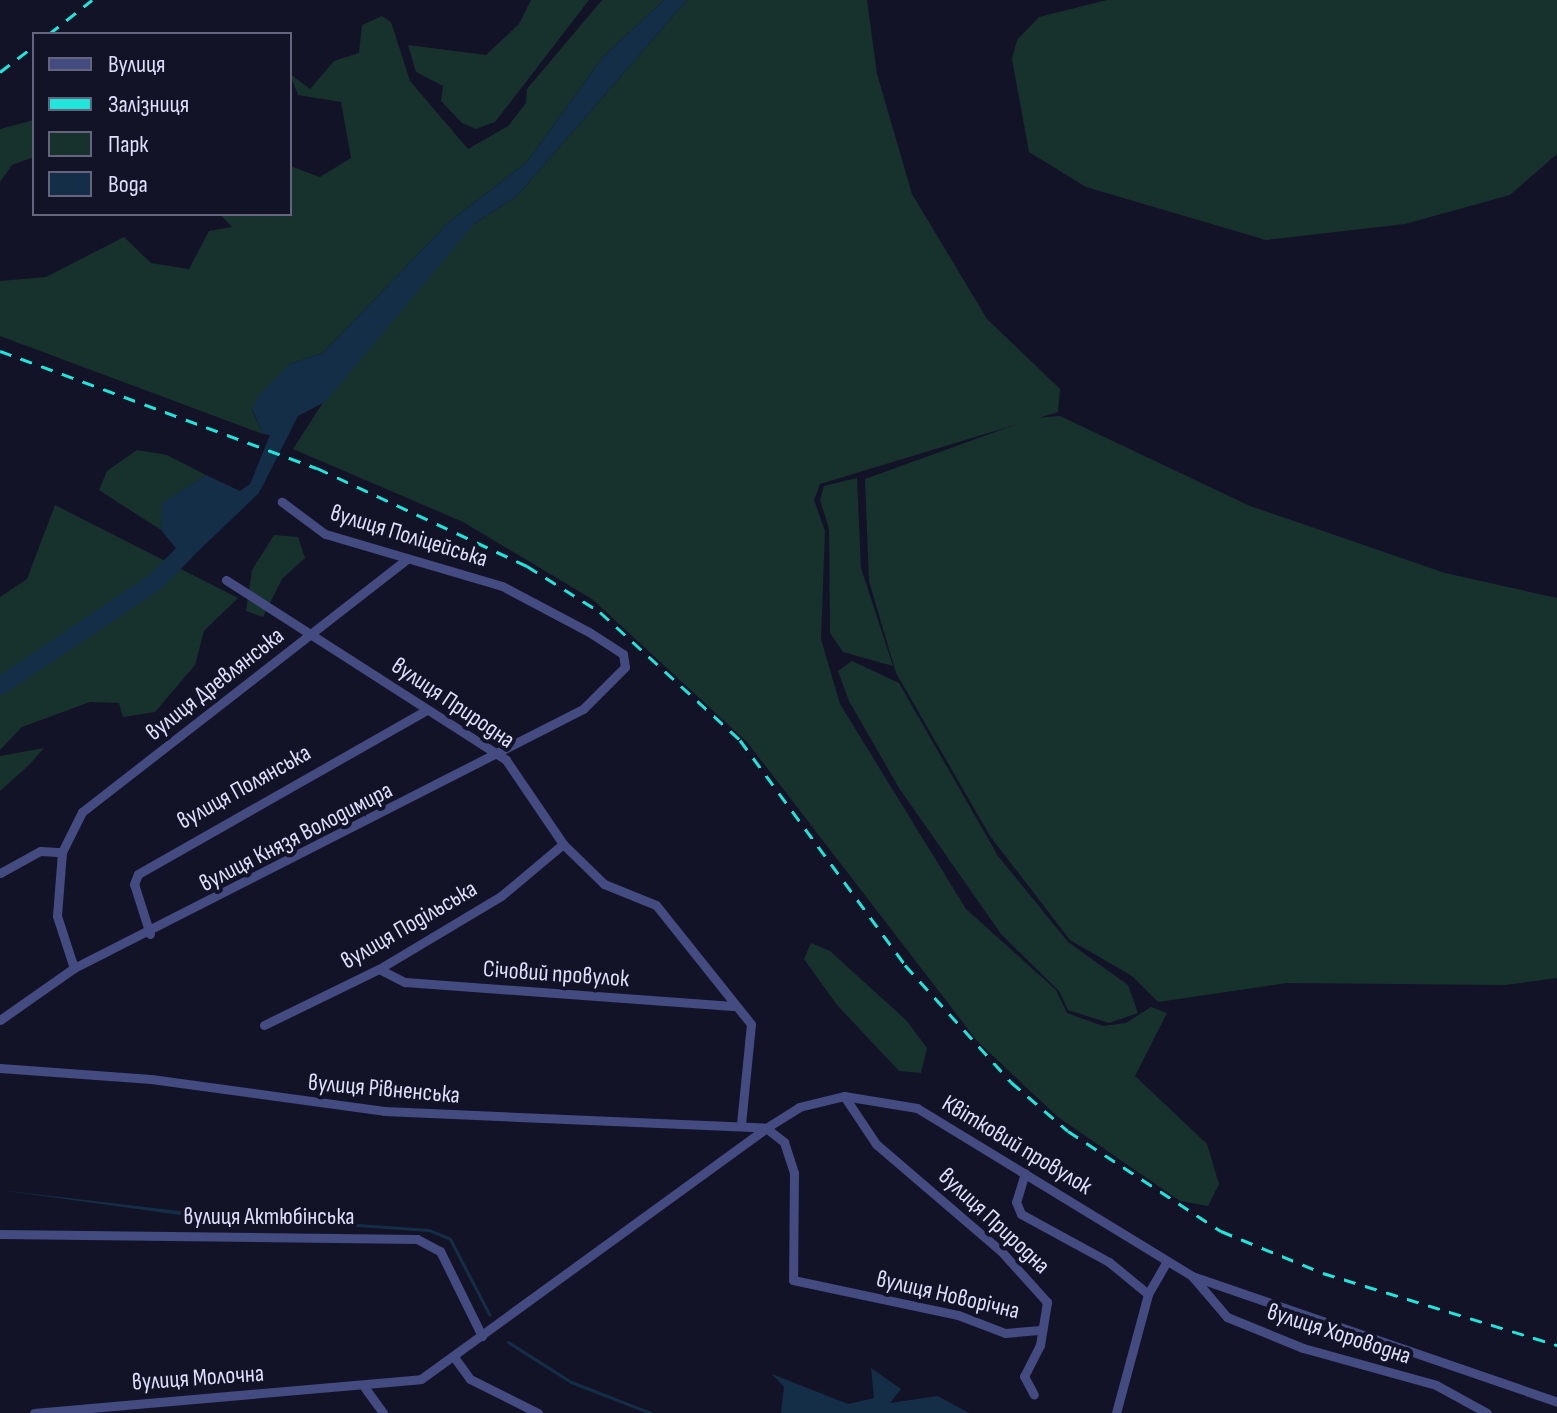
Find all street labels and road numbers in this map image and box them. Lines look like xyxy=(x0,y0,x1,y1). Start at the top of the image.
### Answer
street label: вулиця Поліцейська xyxy=(327,498,491,574)
street label: вулиця Древлянська xyxy=(140,621,290,747)
street label: вулиця Природна xyxy=(386,651,520,755)
street label: вулиця Полянська xyxy=(172,738,316,836)
street label: вулиця Князя Володимира xyxy=(195,776,397,898)
street label: вулиця Подільська xyxy=(336,875,482,975)
street label: Січовий провулок xyxy=(482,955,630,993)
street label: вулиця Рівненська xyxy=(307,1068,461,1110)
street label: Квітковий провулок xyxy=(937,1089,1097,1201)
street label: вулиця Природна xyxy=(932,1162,1056,1280)
street label: вулиця Актюбінська xyxy=(183,1203,355,1231)
street label: вулиця Новорічна xyxy=(874,1265,1022,1325)
street label: вулиця Хороводна xyxy=(1264,1297,1414,1371)
street label: вулиця Молочна xyxy=(131,1359,265,1397)

